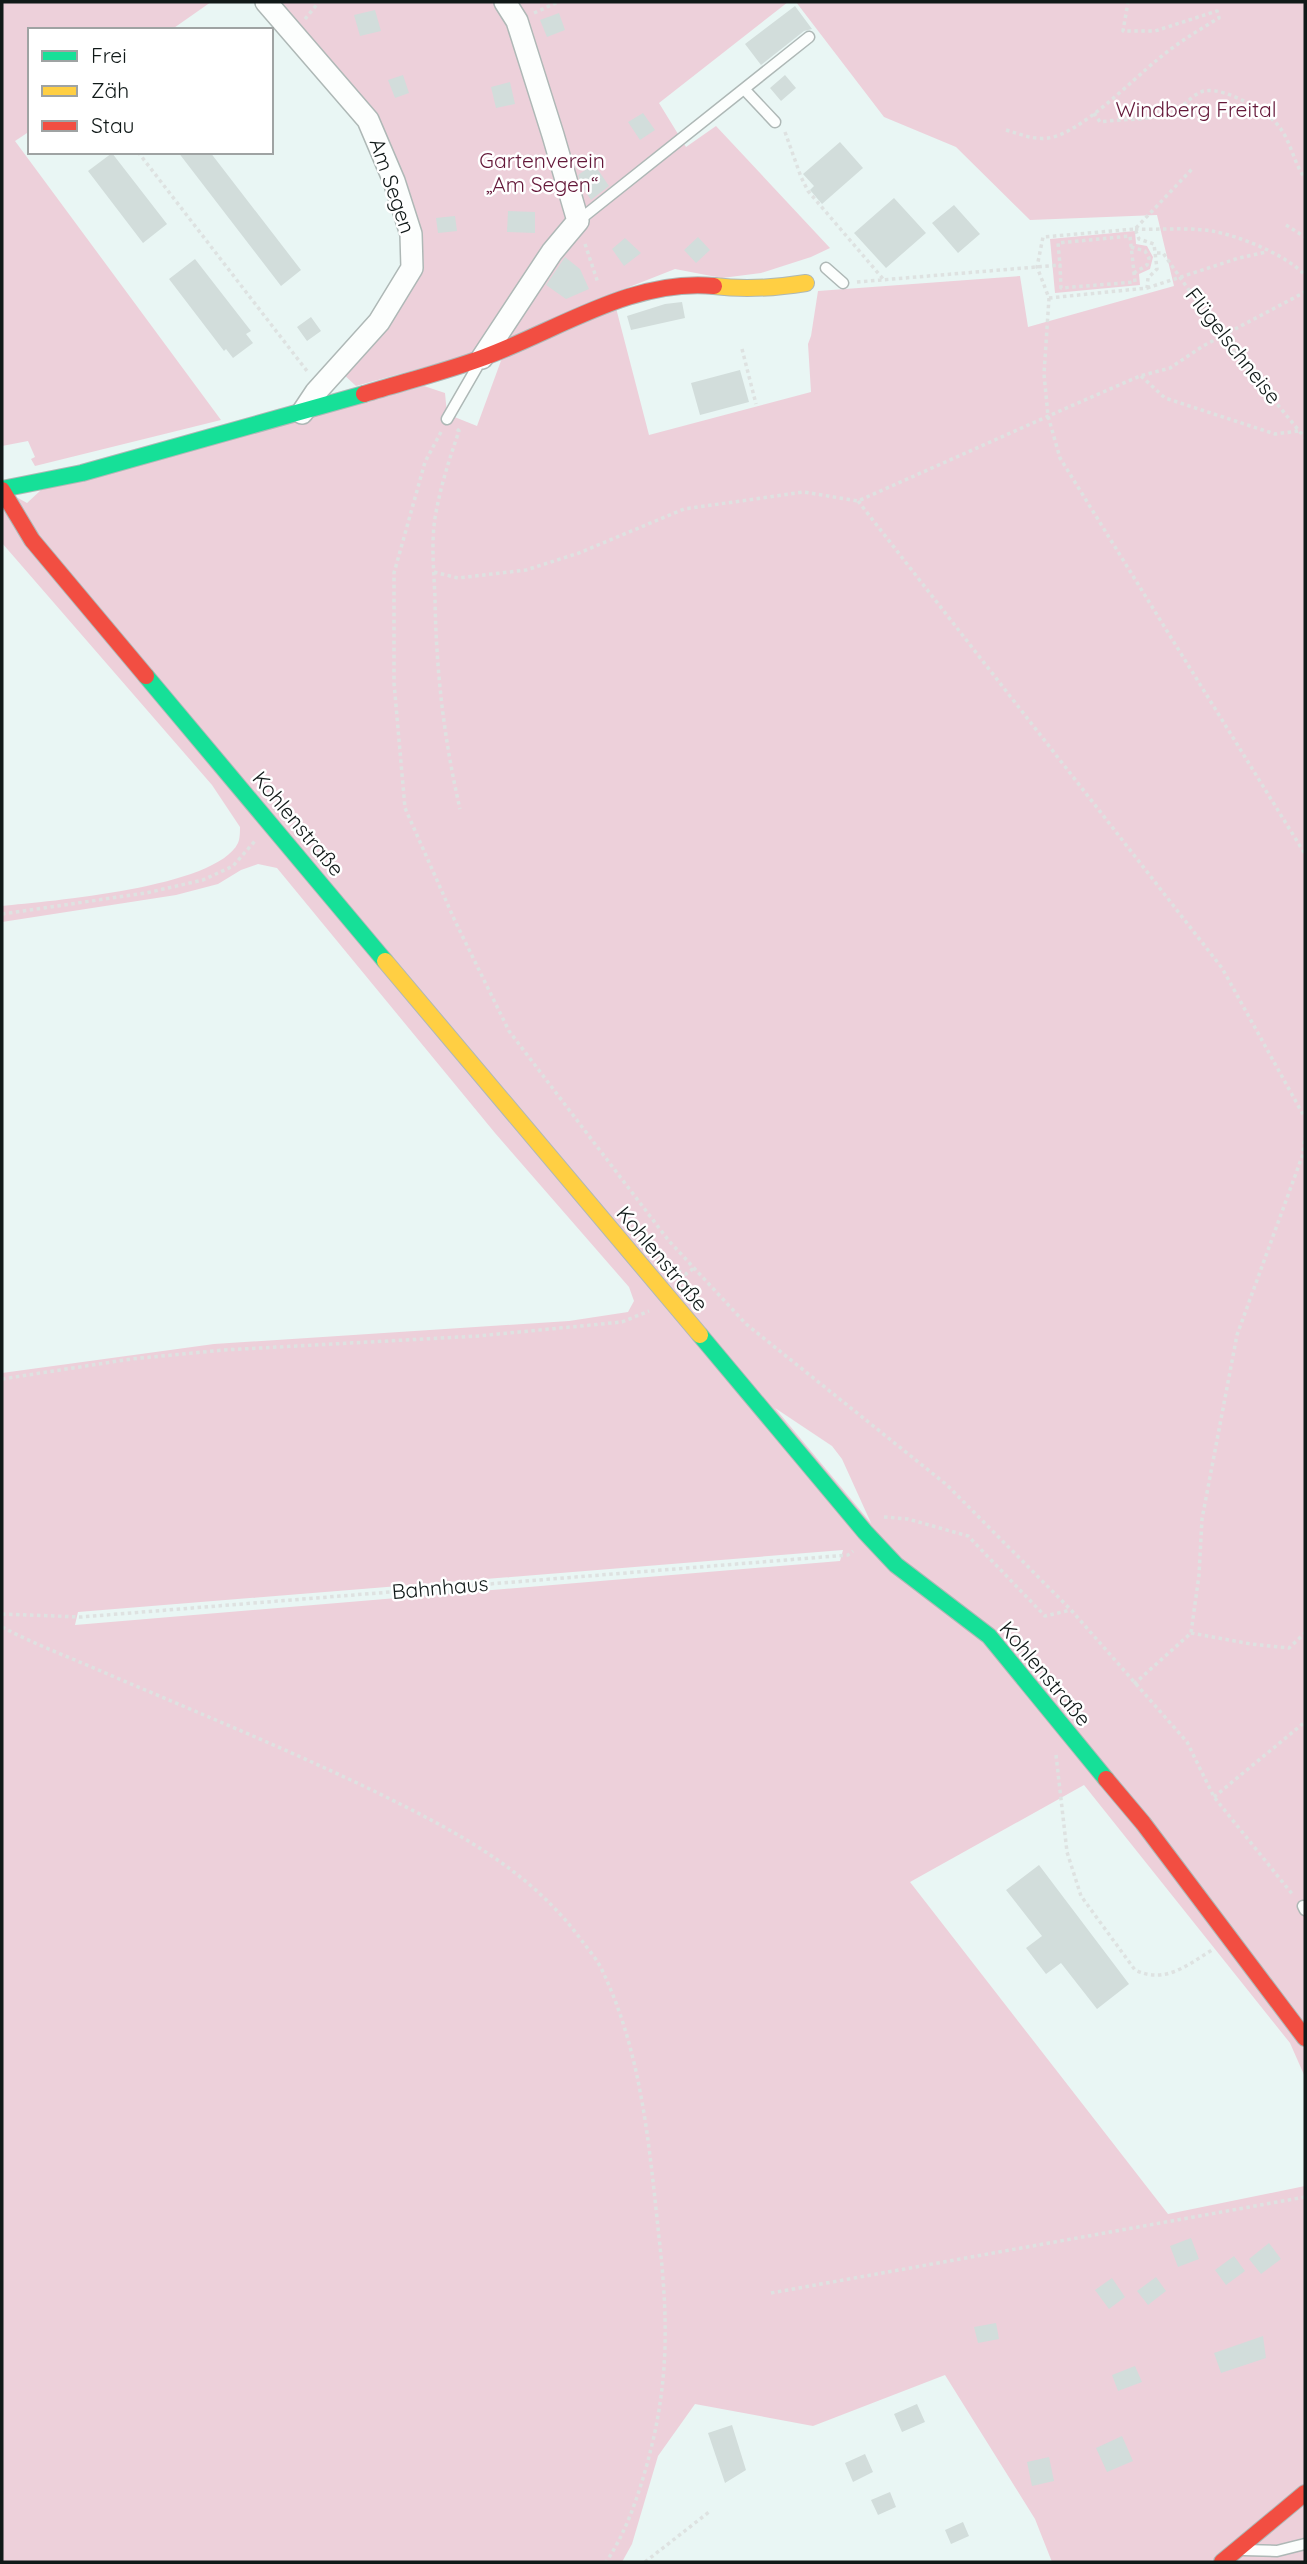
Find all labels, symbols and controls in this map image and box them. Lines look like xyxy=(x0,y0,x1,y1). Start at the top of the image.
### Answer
legend xyxy=(28,28,273,154)
text: Frei xyxy=(91,42,127,68)
text: Zäh xyxy=(91,77,129,103)
park label: Windberg Freital xyxy=(1115,96,1277,122)
text: Stau xyxy=(91,112,134,138)
street label: Am Segen xyxy=(365,135,421,237)
park label: Gartenverein „Am Segen“ xyxy=(479,147,605,197)
street label: Flügelschneise xyxy=(1180,282,1287,409)
street label: Kohlenstraße xyxy=(247,766,350,881)
street label: Kohlenstraße xyxy=(611,1201,714,1316)
street label: Bahnhaus xyxy=(391,1570,489,1604)
street label: Kohlenstraße xyxy=(994,1616,1097,1731)

